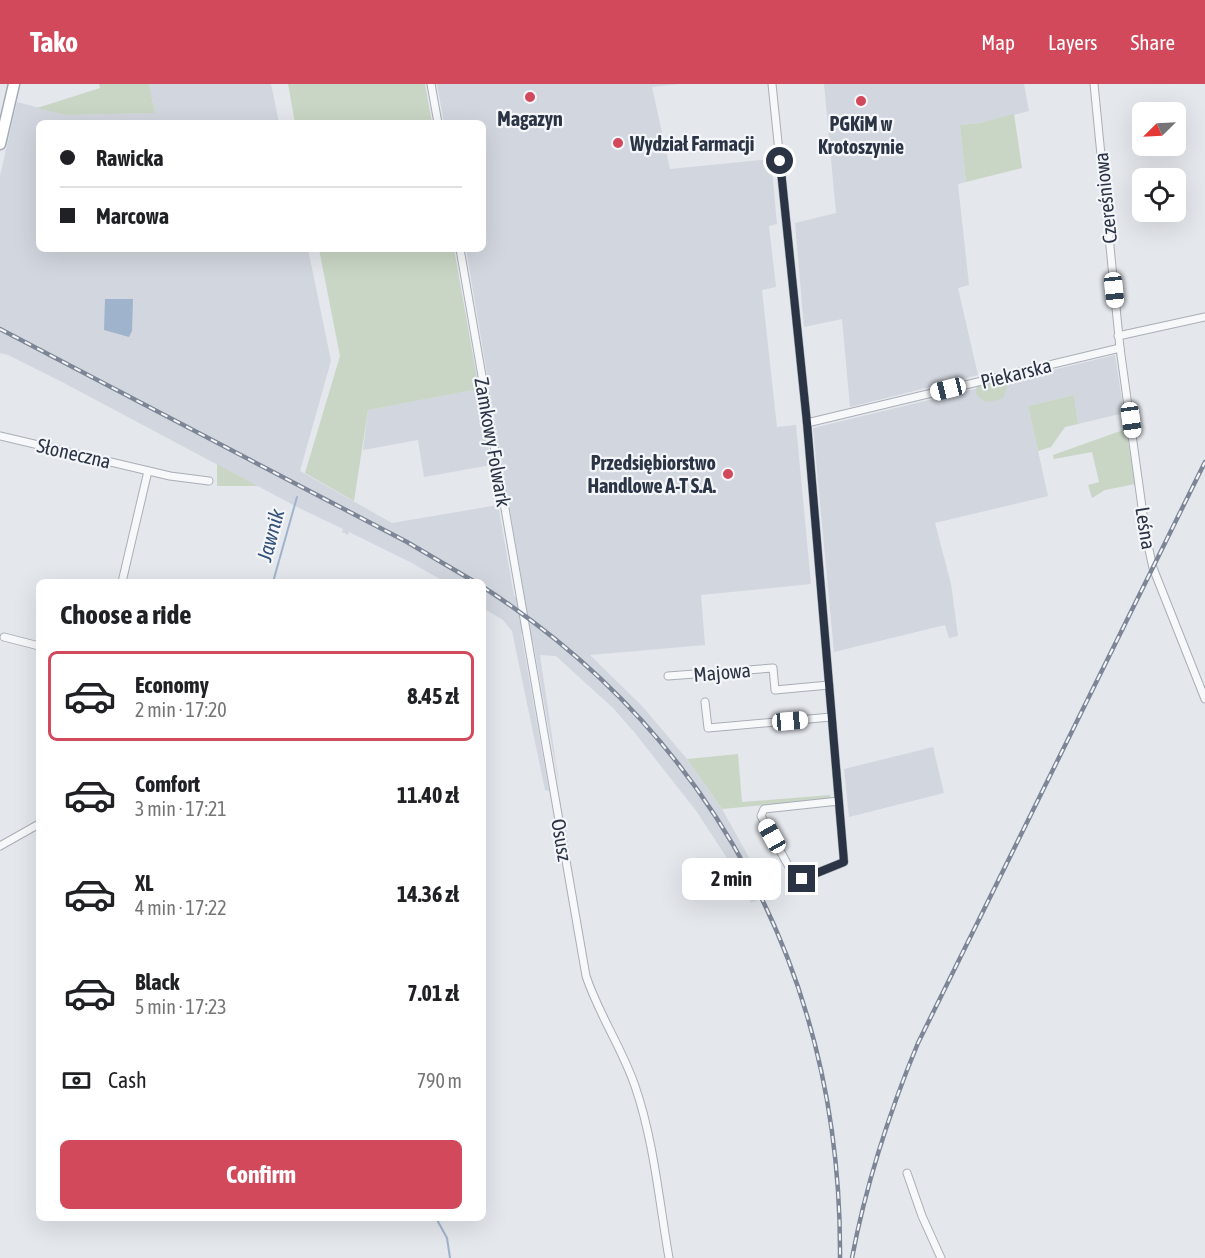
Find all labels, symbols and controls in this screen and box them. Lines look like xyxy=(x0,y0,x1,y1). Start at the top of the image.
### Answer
text: Tako xyxy=(30,26,78,58)
text: Map xyxy=(981,30,1015,54)
text: Layers xyxy=(1048,30,1098,54)
text: Share xyxy=(1131,30,1175,54)
marker: Magazyn xyxy=(523,90,537,104)
marker: PGKiM w Krotoszynie xyxy=(854,94,868,108)
north arrow xyxy=(1132,102,1186,156)
map controls xyxy=(1132,102,1186,222)
place label: Magazyn xyxy=(497,107,563,130)
place label: PGKiM w Krotoszynie xyxy=(818,112,904,158)
place label: Wydział Farmacji xyxy=(629,132,754,155)
marker: Wydział Farmacji xyxy=(611,136,625,150)
text: Rawicka xyxy=(96,145,163,171)
route start xyxy=(766,147,793,174)
street label: Czereśniowa xyxy=(1089,151,1121,245)
button: locate xyxy=(1132,168,1186,222)
text: Marcowa xyxy=(96,203,169,229)
car xyxy=(1103,271,1125,309)
street label: Piekarska xyxy=(978,353,1054,393)
street label: Zamkowy Folwark xyxy=(470,375,516,509)
car xyxy=(928,376,968,402)
car xyxy=(1120,401,1142,439)
street label: Słoneczna xyxy=(35,433,113,473)
place label: Przedsiębiorstwo Handlowe A-T S.A. xyxy=(587,451,716,497)
marker: Przedsiębiorstwo Handlowe A-T S.A. xyxy=(721,467,735,481)
water label: Jawnik xyxy=(251,505,289,565)
street label: Leśna xyxy=(1131,505,1161,551)
text: Choose a ride xyxy=(60,599,192,630)
street label: Majowa xyxy=(692,658,752,686)
icon: car xyxy=(63,669,117,723)
text: Economy xyxy=(135,672,209,698)
text: 8.45 zł xyxy=(407,683,459,709)
text: 2 min · 17:20 xyxy=(135,698,227,721)
car xyxy=(771,710,809,732)
icon: car xyxy=(63,768,117,822)
text: Comfort xyxy=(135,771,200,797)
text: 11.40 zł xyxy=(397,782,459,808)
text: 3 min · 17:21 xyxy=(135,797,227,820)
car xyxy=(755,816,789,856)
street label: Osusz xyxy=(547,817,577,863)
callout: 2 min xyxy=(682,858,781,900)
route end xyxy=(788,865,815,892)
icon: car xyxy=(63,867,117,921)
text: 2 min xyxy=(711,867,752,890)
text: XL xyxy=(135,870,153,896)
text: 14.36 zł xyxy=(397,881,459,907)
text: 4 min · 17:22 xyxy=(135,896,227,919)
icon: car xyxy=(63,966,117,1020)
text: Black xyxy=(135,969,179,995)
text: 7.01 zł xyxy=(407,980,459,1006)
text: 5 min · 17:23 xyxy=(135,995,227,1018)
icon: cash xyxy=(60,1064,93,1097)
text: Cash xyxy=(108,1067,147,1093)
text: 790 m xyxy=(417,1069,462,1092)
button: Confirm xyxy=(60,1140,462,1209)

